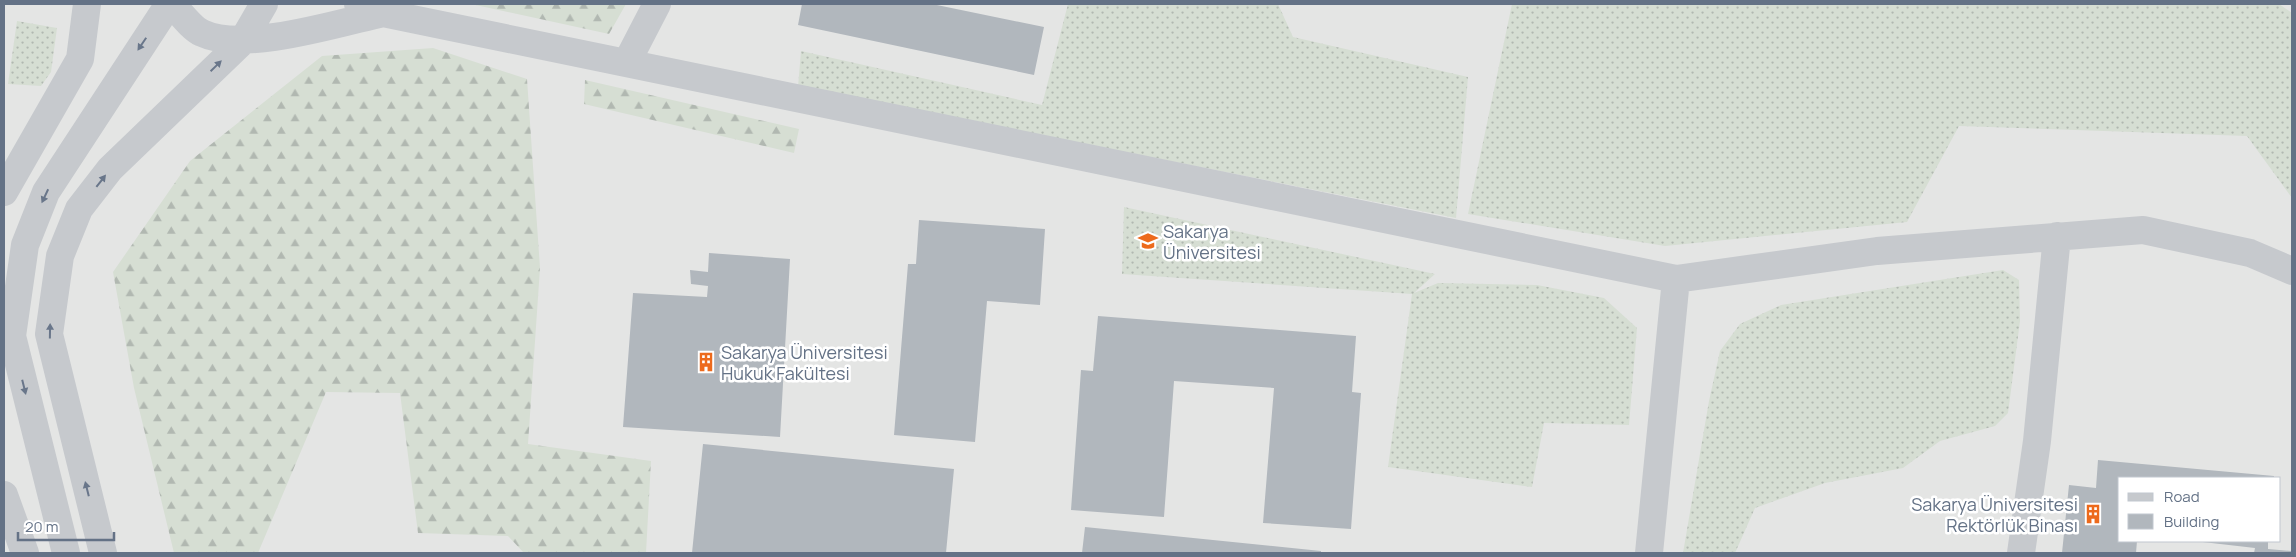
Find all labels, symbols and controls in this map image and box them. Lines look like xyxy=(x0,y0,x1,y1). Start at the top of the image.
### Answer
one-way arrow xyxy=(137,38,146,51)
one-way arrow xyxy=(210,60,222,72)
one-way arrow xyxy=(96,174,106,188)
one-way arrow xyxy=(40,189,48,203)
place label: Sakarya Üniversitesi xyxy=(1163,219,1261,264)
school or university icon: Sakarya Üniversitesi xyxy=(1137,230,1159,252)
one-way arrow xyxy=(46,323,54,339)
place label: Sakarya Üniversitesi Hukuk Fakültesi xyxy=(721,340,888,385)
building icon: Sakarya Üniversitesi Hukuk Fakültesi xyxy=(695,351,717,373)
one-way arrow xyxy=(21,380,29,395)
legend xyxy=(2118,477,2281,542)
one-way arrow xyxy=(83,482,91,497)
text: Road xyxy=(2164,486,2200,507)
place label: Sakarya Üniversitesi Rektörlük Binası xyxy=(1911,492,2078,537)
building icon: Sakarya Üniversitesi Rektörlük Binası xyxy=(2082,503,2104,525)
scale bar xyxy=(18,510,114,542)
text: Building xyxy=(2164,511,2219,532)
text: 20 m xyxy=(25,516,58,537)

